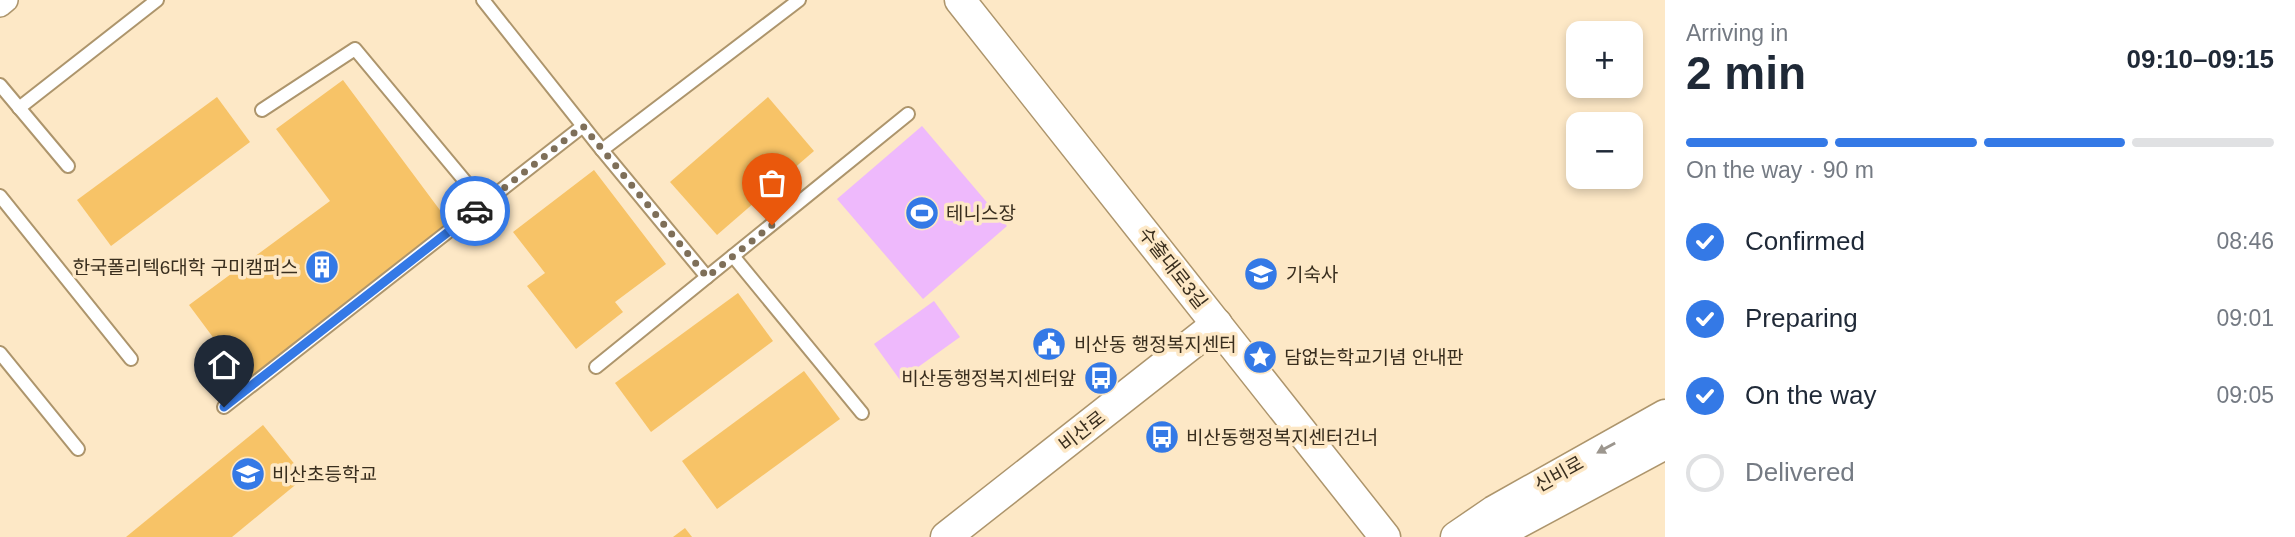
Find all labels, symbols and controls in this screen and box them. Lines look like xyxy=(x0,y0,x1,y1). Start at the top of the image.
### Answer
text: Arriving in xyxy=(1686,20,1788,46)
map controls xyxy=(1566,21,1643,189)
button: + xyxy=(1566,21,1643,98)
text: 09:10–09:15 xyxy=(2127,44,2274,74)
text: 2 min xyxy=(1686,47,1806,99)
button: − xyxy=(1566,112,1643,189)
pin xyxy=(742,153,802,225)
text: On the way · 90 m xyxy=(1686,157,1874,183)
icon: bag xyxy=(753,164,791,202)
courier xyxy=(440,176,510,246)
icon: car xyxy=(456,192,494,230)
sports icon: 테니스장 xyxy=(903,194,941,232)
place label: 테니스장 xyxy=(946,203,1016,224)
street label: 수출대로3길 xyxy=(1135,223,1211,313)
icon: check xyxy=(1686,223,1724,261)
text: Confirmed xyxy=(1745,226,1865,256)
text: 08:46 xyxy=(2216,228,2274,254)
building icon: 한국폴리텍6대학 구미캠퍼스 xyxy=(303,248,341,286)
school or university icon: 기숙사 xyxy=(1242,255,1280,293)
place label: 한국폴리텍6대학 구미캠퍼스 xyxy=(72,257,298,278)
place label: 기숙사 xyxy=(1286,264,1338,285)
icon: check xyxy=(1686,300,1724,338)
text: Preparing xyxy=(1745,303,1858,333)
text: 09:01 xyxy=(2216,305,2274,331)
public building icon: 비산동 행정복지센터 xyxy=(1030,325,1068,363)
place label: 비산동 행정복지센터 xyxy=(1074,334,1237,355)
pin xyxy=(194,335,254,407)
place icon: 담없는학교기념 안내판 xyxy=(1241,338,1279,376)
icon: home xyxy=(205,346,243,384)
place label: 담없는학교기념 안내판 xyxy=(1284,347,1464,368)
bus stop icon: 비산동행정복지센터앞 xyxy=(1082,359,1120,397)
place label: 비산동행정복지센터앞 xyxy=(901,368,1077,389)
icon: check xyxy=(1686,377,1724,415)
text: On the way xyxy=(1745,380,1877,410)
text: 09:05 xyxy=(2216,382,2274,408)
street label: 비산로 xyxy=(1055,407,1109,455)
bus stop icon: 비산동행정복지센터건너 xyxy=(1143,418,1181,456)
place label: 비산동행정복지센터건너 xyxy=(1186,427,1378,448)
one-way arrow xyxy=(1596,442,1615,454)
street label: 신비로 xyxy=(1531,452,1587,496)
school or university icon: 비산초등학교 xyxy=(229,455,267,493)
text: Delivered xyxy=(1745,457,1855,487)
place label: 비산초등학교 xyxy=(272,464,377,485)

